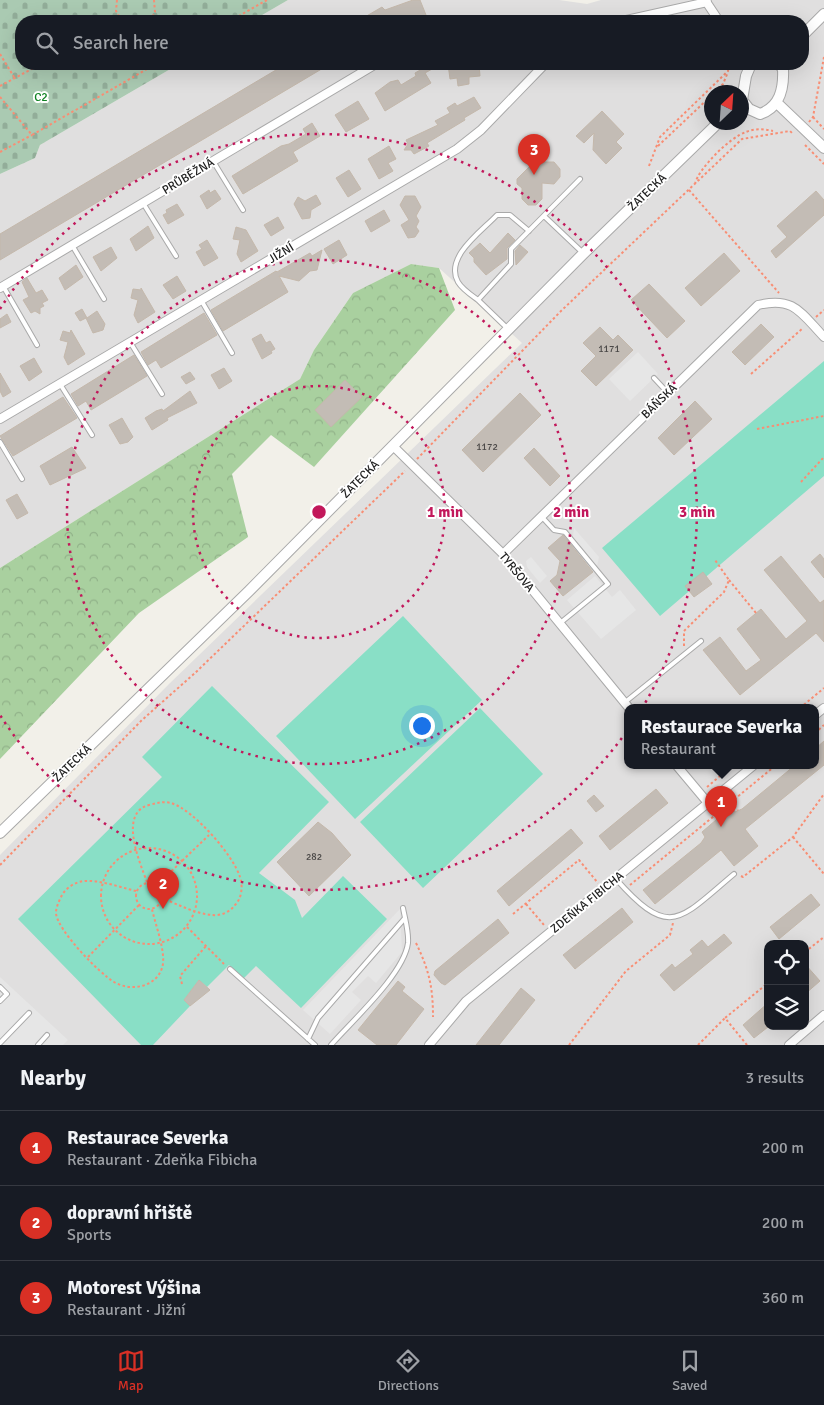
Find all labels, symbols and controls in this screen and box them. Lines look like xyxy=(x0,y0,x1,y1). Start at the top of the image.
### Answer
search box xyxy=(15,15,809,70)
icon: search xyxy=(33,29,61,57)
text: Search here xyxy=(73,31,169,55)
north arrow xyxy=(704,85,749,130)
park label: C2 xyxy=(34,90,48,105)
pin: 3 xyxy=(518,134,550,175)
street label: PRŮBĚŽNÁ xyxy=(159,155,218,198)
street label: ŽATECKÁ xyxy=(625,170,670,214)
street label: JIŽNÍ xyxy=(266,240,297,267)
house number: 1171 xyxy=(598,343,620,355)
street label: BÁŇSKÁ xyxy=(638,380,681,422)
house number: 1172 xyxy=(476,441,498,453)
street label: ŽATECKÁ xyxy=(338,457,383,502)
centre of rings xyxy=(310,503,328,521)
text: 1 min xyxy=(427,503,463,521)
text: 2 min xyxy=(553,503,589,521)
text: 3 min xyxy=(679,503,715,521)
street label: TYRŠOVA xyxy=(496,549,538,596)
popup xyxy=(624,704,819,769)
your location xyxy=(409,713,435,739)
text: Restaurace Severka xyxy=(641,715,802,739)
text: Restaurant xyxy=(641,739,716,759)
street label: ŽATECKÁ xyxy=(50,741,95,785)
pin: 1 xyxy=(705,786,737,827)
house number: 282 xyxy=(306,851,322,863)
pin: 2 xyxy=(147,868,179,909)
street label: ZDEŇKA FIBICHA xyxy=(548,868,627,936)
map controls xyxy=(764,940,809,1030)
button: locate xyxy=(764,940,809,985)
button: layers xyxy=(764,985,809,1030)
text: Nearby xyxy=(20,1065,86,1091)
text: 3 results xyxy=(745,1068,804,1088)
text: Restaurace Severka xyxy=(67,1126,228,1150)
text: 1 xyxy=(32,1138,40,1158)
text: 200 m xyxy=(762,1138,804,1158)
text: Restaurant · Zdeňka Fibicha xyxy=(67,1150,257,1170)
text: dopravní hřiště xyxy=(67,1201,192,1225)
text: 2 xyxy=(32,1213,40,1233)
text: 200 m xyxy=(762,1213,804,1233)
text: Sports xyxy=(67,1225,112,1245)
text: Motorest Výšina xyxy=(67,1276,201,1300)
text: 3 xyxy=(32,1288,40,1308)
text: 360 m xyxy=(762,1288,804,1308)
text: Restaurant · Jižní xyxy=(67,1300,186,1320)
tab: Map xyxy=(117,1347,145,1394)
tab: Directions xyxy=(378,1347,439,1394)
tab: Saved xyxy=(672,1347,707,1394)

